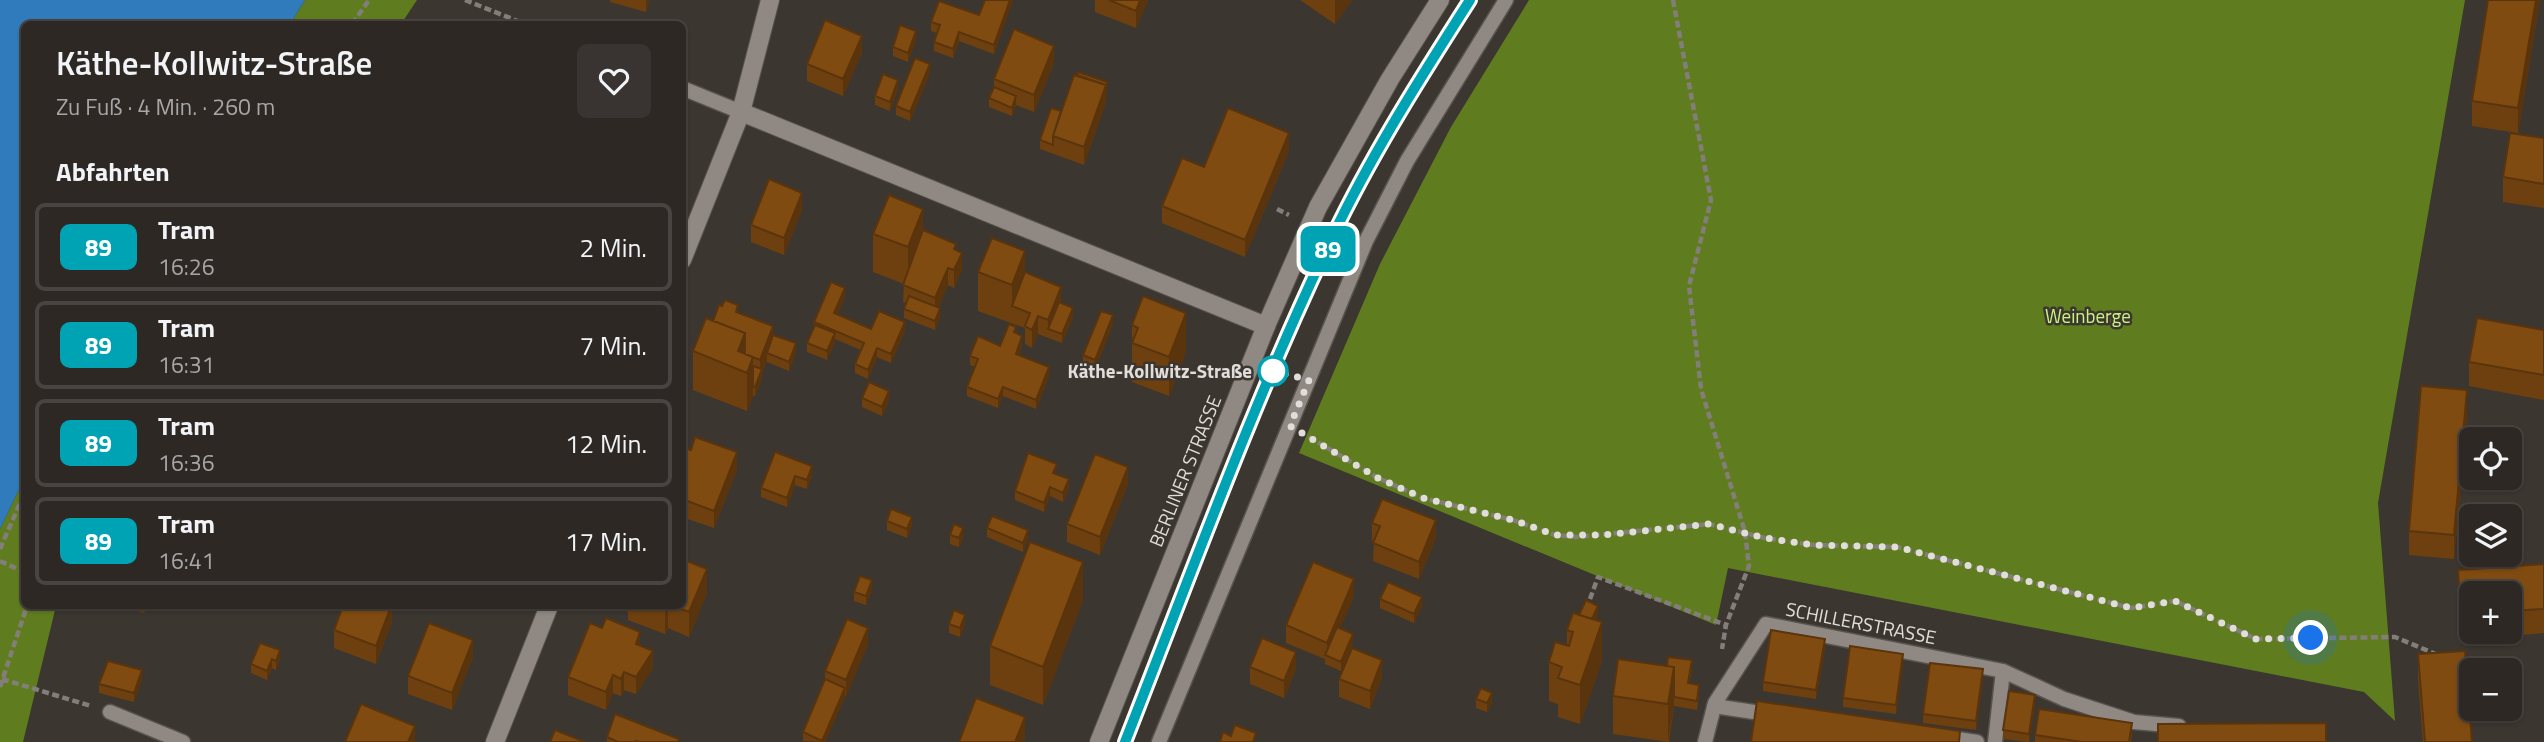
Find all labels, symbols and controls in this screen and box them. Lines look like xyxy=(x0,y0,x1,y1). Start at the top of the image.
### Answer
text: Käthe-Kollwitz-Straße xyxy=(56,38,372,88)
button: heart xyxy=(577,44,651,118)
text: Zu Fuß · 4 Min. · 260 m xyxy=(56,89,275,124)
text: Abfahrten xyxy=(56,152,170,191)
text: Tram xyxy=(158,210,215,249)
line badge: 89 xyxy=(1296,226,1360,272)
text: 2 Min. xyxy=(580,228,647,267)
text: 89 xyxy=(85,229,112,265)
text: 89 xyxy=(1315,231,1341,267)
text: 16:26 xyxy=(158,249,215,284)
park label: Weinberge xyxy=(2045,301,2131,330)
text: Tram xyxy=(158,308,215,347)
text: 7 Min. xyxy=(580,326,647,365)
text: 89 xyxy=(85,327,112,363)
text: 16:31 xyxy=(158,347,215,382)
place label: Käthe-Kollwitz-Straße xyxy=(1067,356,1252,385)
marker: Käthe-Kollwitz-Straße xyxy=(1258,356,1288,386)
street label: BERLINER STRASSE xyxy=(1141,391,1228,551)
text: Tram xyxy=(158,406,215,445)
text: 12 Min. xyxy=(565,424,647,463)
text: 89 xyxy=(85,425,112,461)
map controls xyxy=(2459,427,2522,721)
button: locate xyxy=(2459,427,2522,490)
text: 16:36 xyxy=(158,445,215,480)
text: Tram xyxy=(158,504,215,543)
button: layers xyxy=(2459,504,2522,567)
text: 17 Min. xyxy=(565,522,647,561)
text: 89 xyxy=(85,523,112,559)
text: 16:41 xyxy=(158,543,215,578)
button: + xyxy=(2459,581,2522,644)
street label: SCHILLERSTRASSE xyxy=(1783,594,1939,651)
your location xyxy=(2293,620,2328,655)
button: − xyxy=(2459,658,2522,721)

